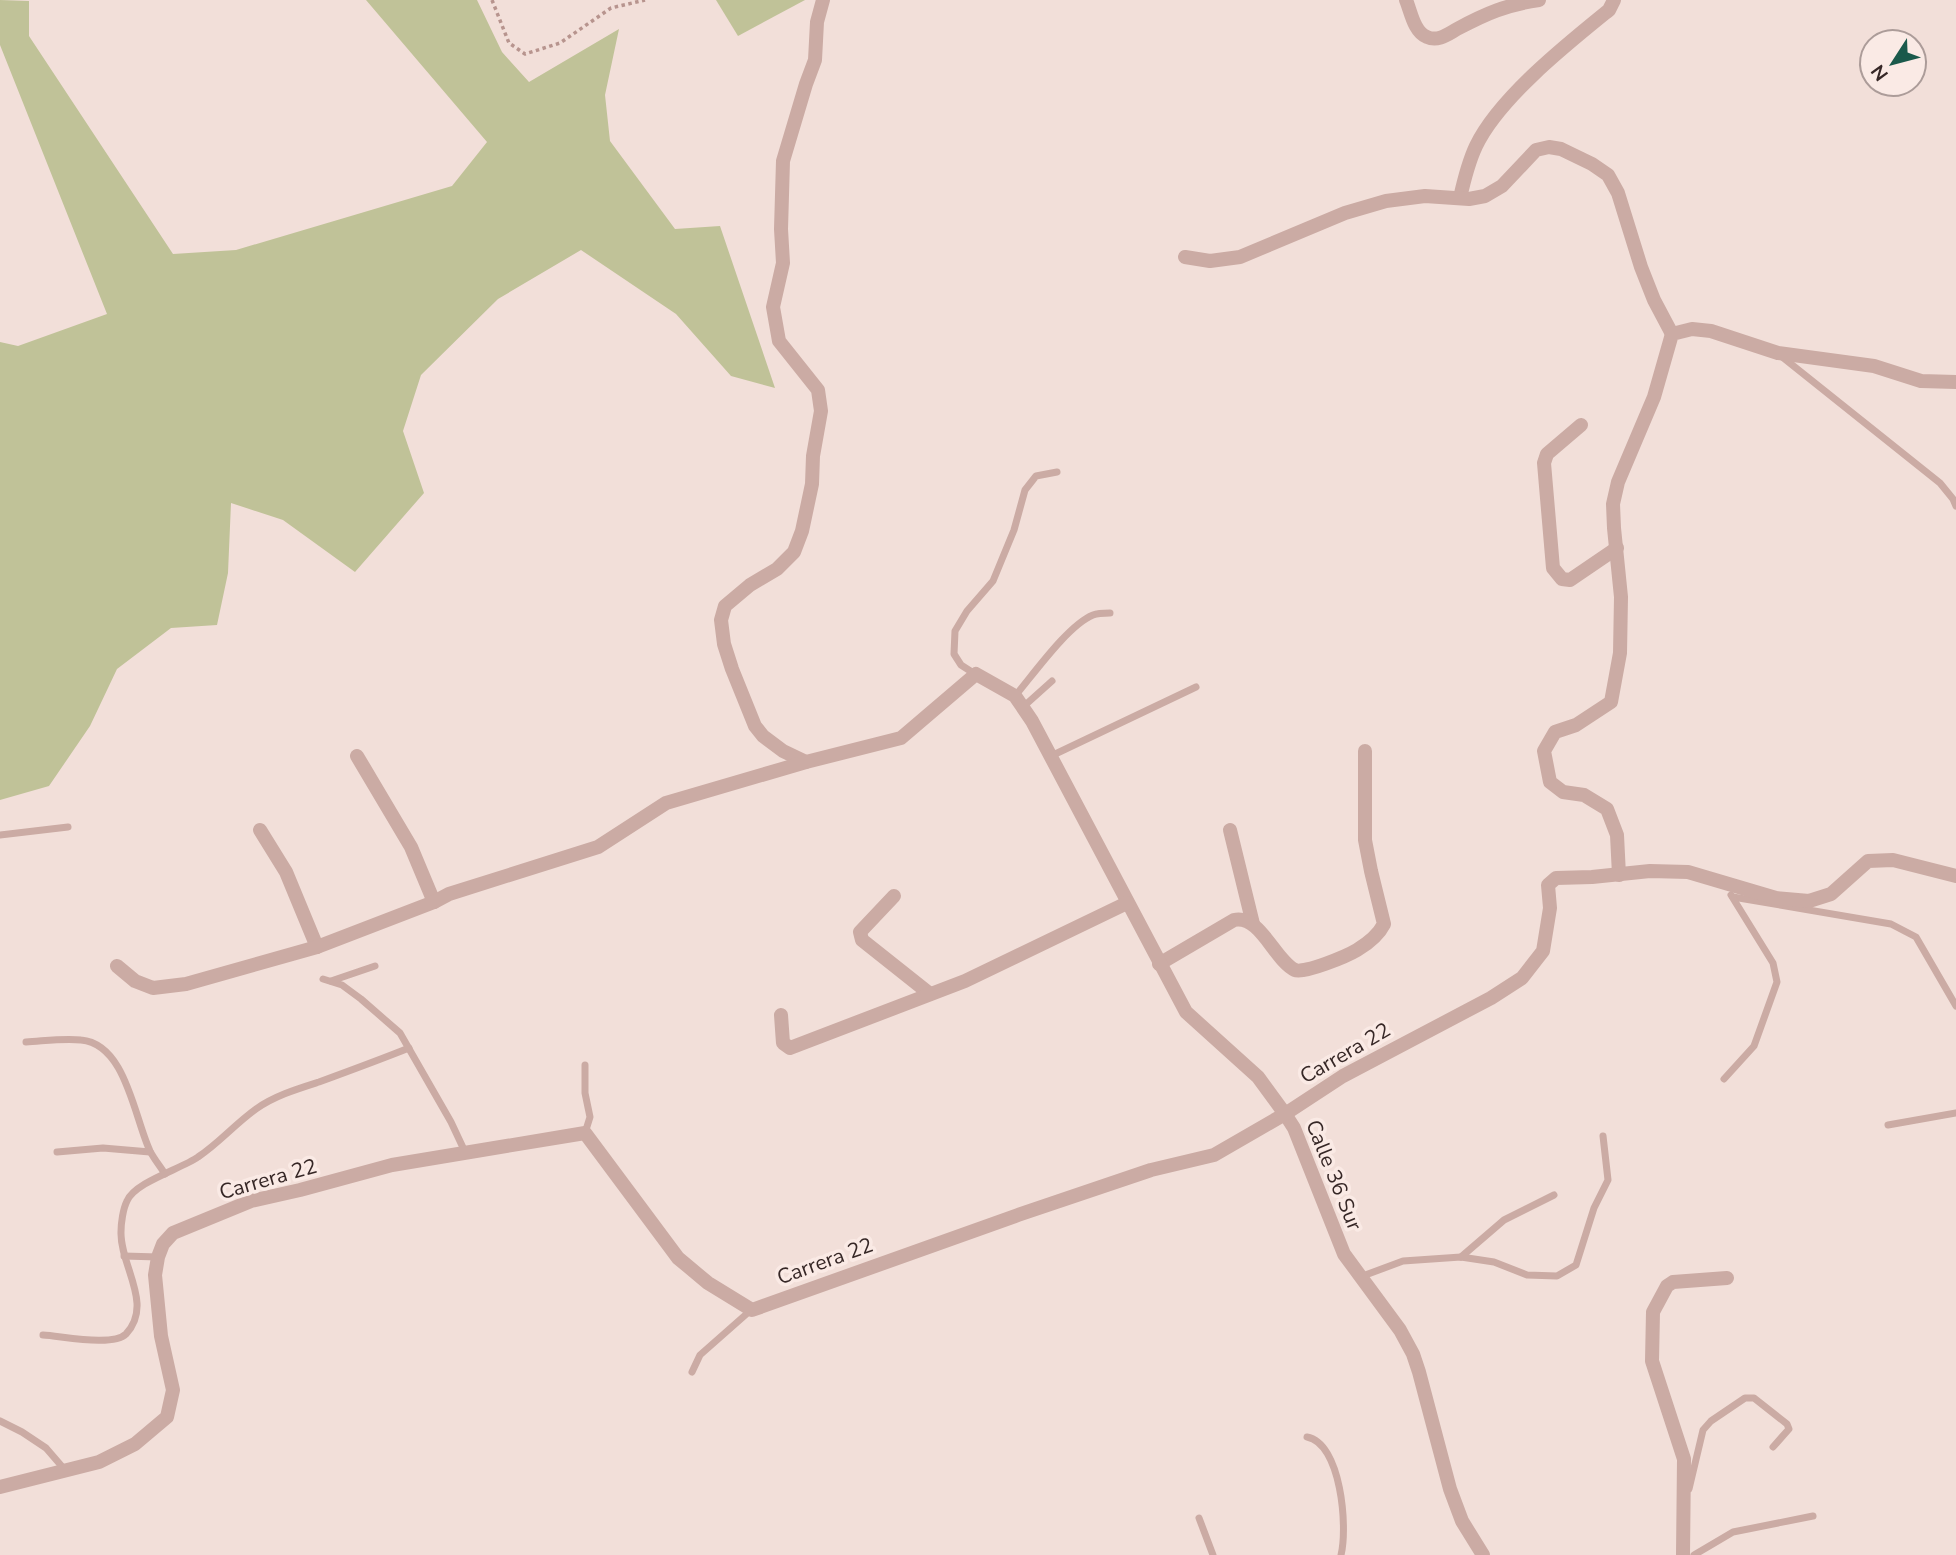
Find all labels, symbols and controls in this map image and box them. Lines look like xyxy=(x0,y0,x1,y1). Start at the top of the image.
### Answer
north arrow xyxy=(1858,28,1928,98)
text: N xyxy=(1865,59,1895,86)
street label: Carrera 22 xyxy=(1295,1016,1395,1090)
street label: Calle 36 Sur xyxy=(1299,1116,1369,1235)
street label: Carrera 22 xyxy=(216,1152,320,1206)
street label: Carrera 22 xyxy=(773,1231,877,1291)

